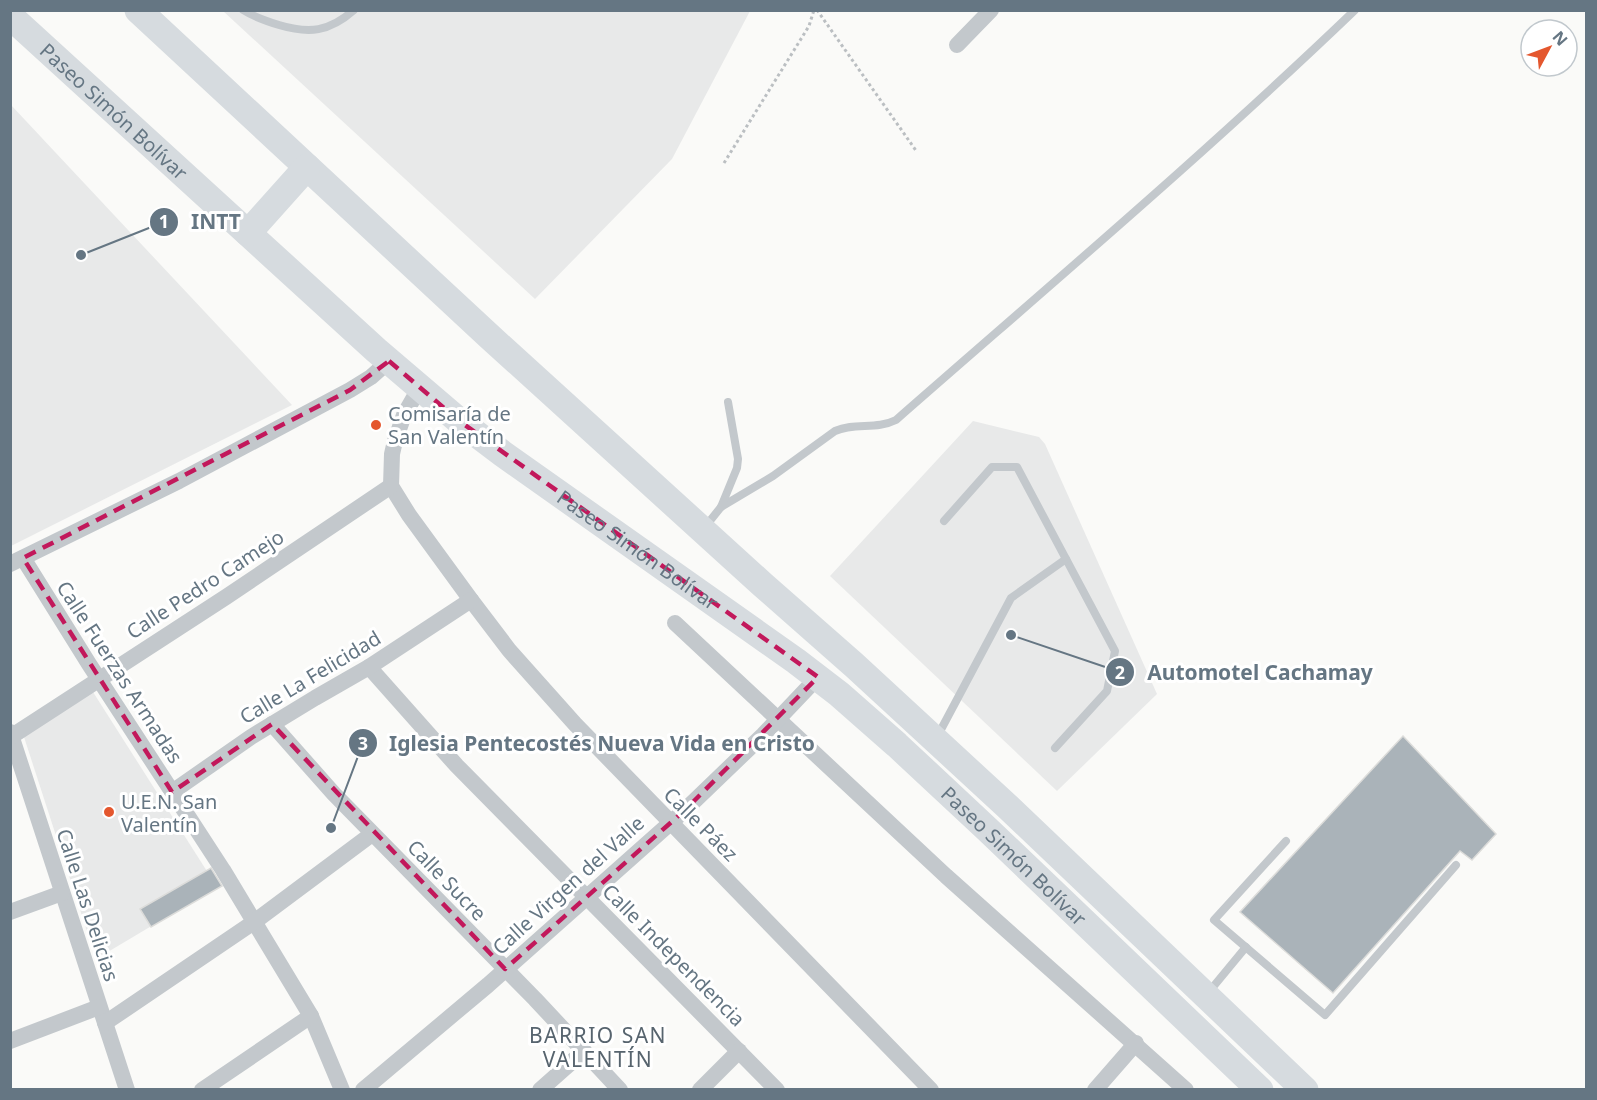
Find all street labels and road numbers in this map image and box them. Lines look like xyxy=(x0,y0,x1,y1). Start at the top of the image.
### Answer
street label: Paseo Simón Bolívar xyxy=(34,37,194,185)
street label: Paseo Simón Bolívar xyxy=(552,483,724,616)
street label: Calle Pedro Camejo xyxy=(121,523,289,645)
street label: Calle Fuerzas Armadas xyxy=(51,576,189,768)
street label: Calle La Felicidad xyxy=(234,624,386,730)
street label: Paseo Simón Bolívar xyxy=(936,780,1093,931)
street label: Calle Páez xyxy=(658,781,744,867)
street label: Calle Virgen del Valle xyxy=(486,810,650,960)
street label: Calle Las Delicias xyxy=(51,825,125,985)
street label: Calle Sucre xyxy=(402,834,492,926)
street label: Calle Independencia xyxy=(597,878,751,1032)

